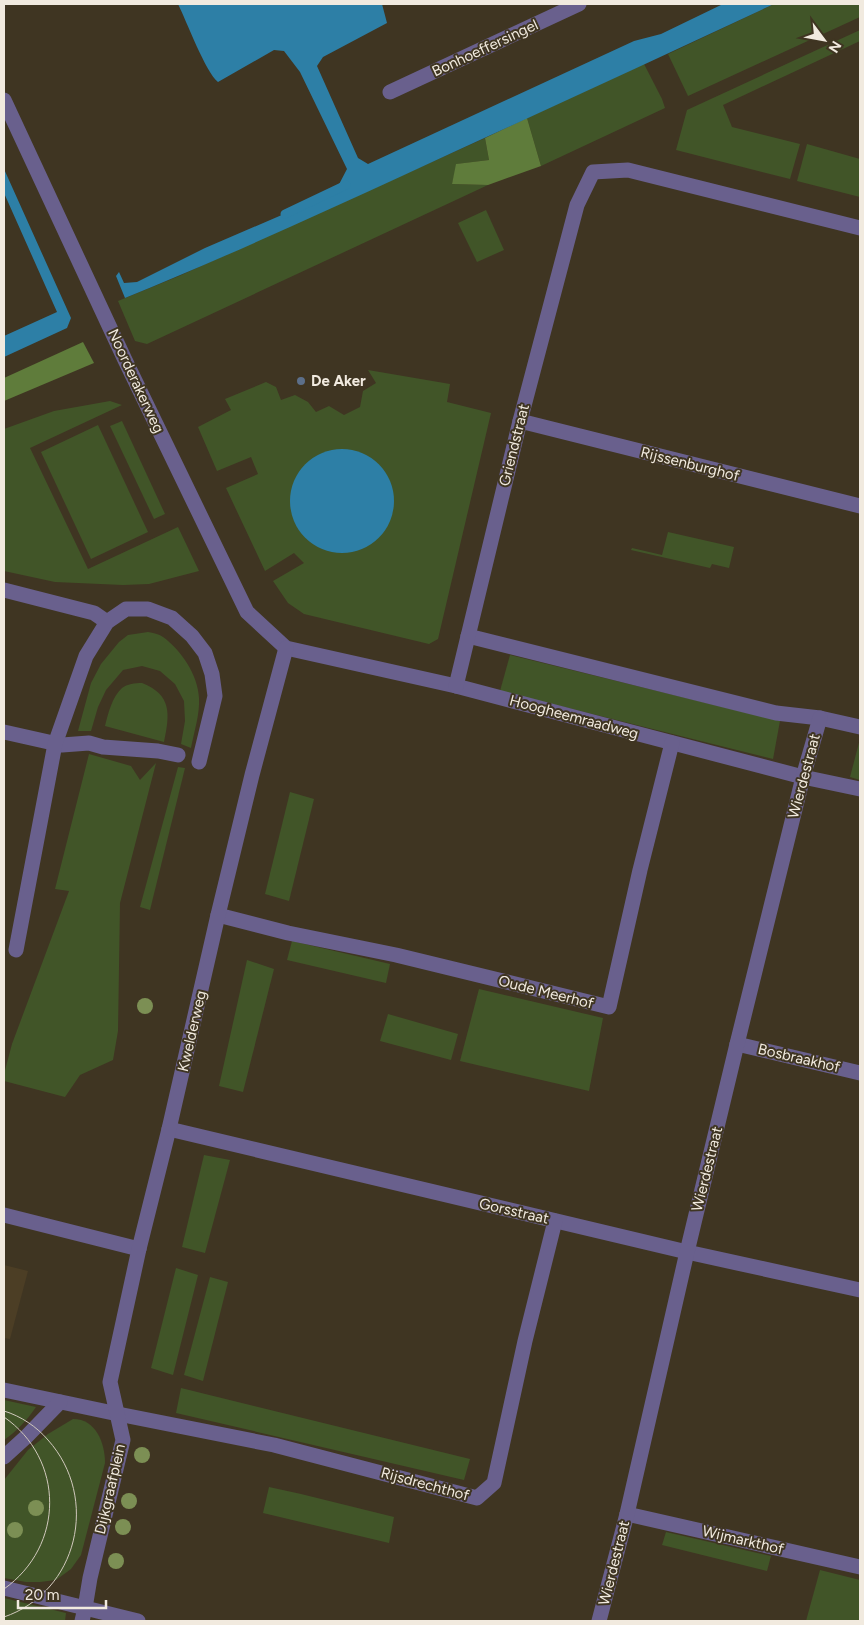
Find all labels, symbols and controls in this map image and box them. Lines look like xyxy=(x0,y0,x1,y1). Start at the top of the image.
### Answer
north arrow xyxy=(799,15,849,65)
street label: Bonhoeffersingel xyxy=(429,16,541,80)
text: N xyxy=(825,38,845,56)
street label: Noorderakerweg xyxy=(104,326,168,436)
place label: De Aker xyxy=(311,372,366,390)
marker: De Aker xyxy=(295,375,307,387)
street label: Griendstraat xyxy=(495,402,533,488)
street label: Rijssenburghof xyxy=(639,443,742,485)
street label: Hoogheemraadweg xyxy=(508,691,640,743)
street label: Wierdestraat xyxy=(784,731,824,820)
street label: Oude Meerhof xyxy=(497,971,596,1013)
street label: Kwelderweg xyxy=(174,989,210,1073)
street label: Bosbraakhof xyxy=(756,1040,842,1076)
street label: Wierdestraat xyxy=(688,1124,726,1213)
street label: Gorsstraat xyxy=(477,1194,551,1228)
street label: Dijkgraafplein xyxy=(91,1442,129,1536)
street label: Rijsdrechthof xyxy=(379,1464,472,1505)
street label: Wierdestraat xyxy=(595,1518,633,1607)
street label: Wijmarkthof xyxy=(701,1522,786,1558)
scale bar xyxy=(18,1578,105,1610)
text: 20 m xyxy=(25,1586,59,1604)

